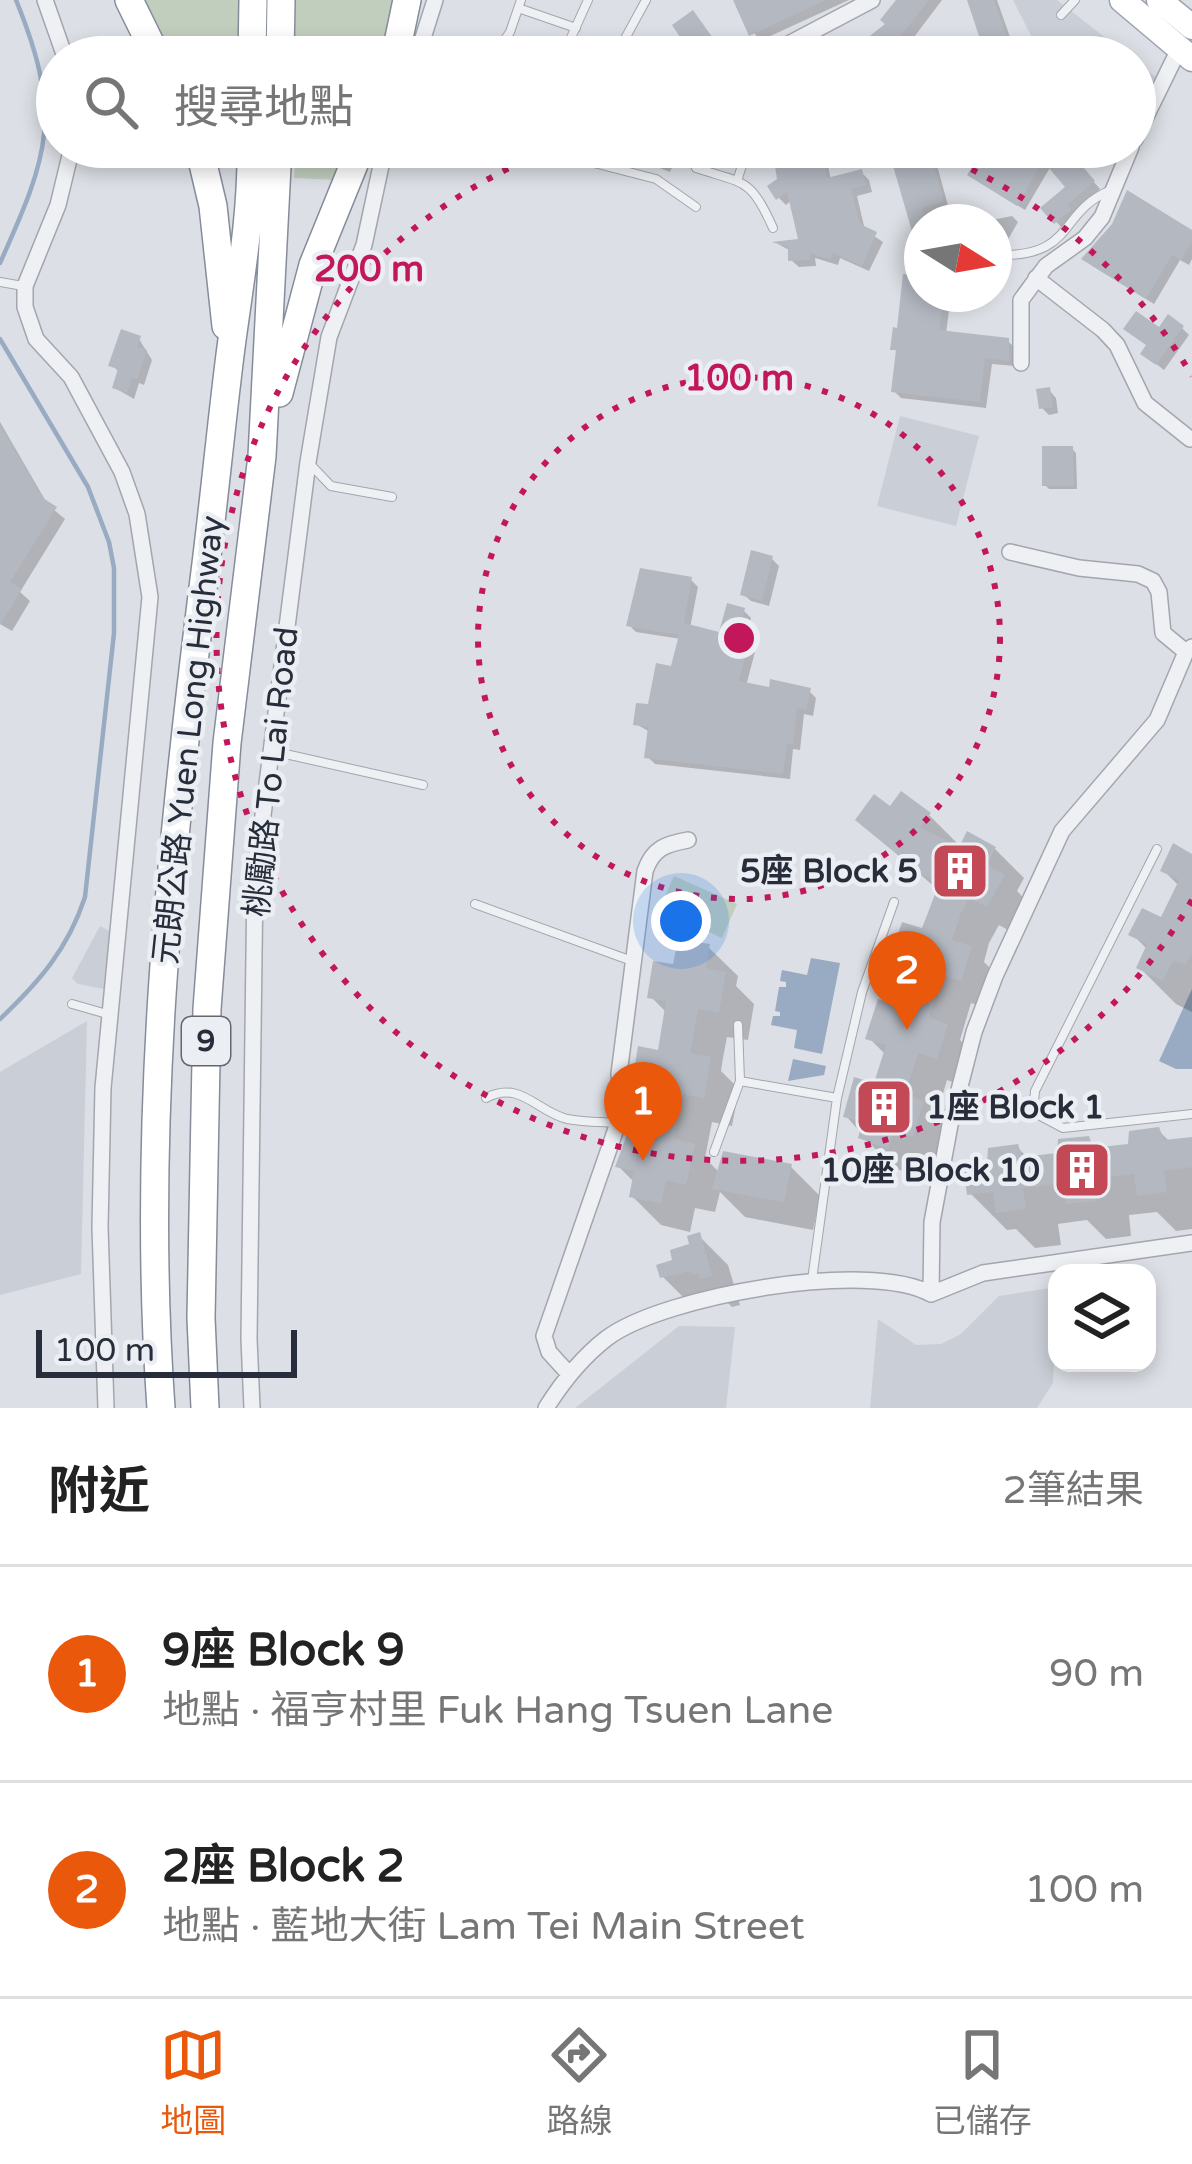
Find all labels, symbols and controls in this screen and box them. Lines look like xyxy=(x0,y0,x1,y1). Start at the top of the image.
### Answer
search box xyxy=(36,36,1156,168)
icon: search xyxy=(78,69,144,135)
text: 搜尋地點 xyxy=(174,81,354,135)
north arrow xyxy=(904,204,1012,312)
text: 200 m xyxy=(314,248,424,291)
text: 100 m xyxy=(684,357,794,400)
street label: 元朗公路 Yuen Long Highway xyxy=(146,514,232,966)
centre of rings xyxy=(718,617,760,659)
street label: 桃勵路 To Lai Road xyxy=(237,625,307,919)
building icon: 5座 Block 5 xyxy=(929,840,991,902)
place label: 5座 Block 5 xyxy=(740,852,918,891)
your location xyxy=(651,891,711,951)
pin: 2 xyxy=(868,931,946,1030)
road number: 9 xyxy=(182,1017,230,1065)
pin: 1 xyxy=(604,1062,682,1161)
building icon: 1座 Block 1 xyxy=(853,1076,915,1138)
place label: 1座 Block 1 xyxy=(926,1088,1104,1127)
building icon: 10座 Block 10 xyxy=(1051,1139,1113,1201)
place label: 10座 Block 10 xyxy=(820,1151,1040,1190)
map controls xyxy=(1048,1264,1156,1372)
button: layers xyxy=(1048,1264,1156,1372)
scale bar xyxy=(36,1324,297,1377)
text: 100 m xyxy=(54,1331,155,1370)
text: 附近 xyxy=(48,1461,150,1523)
text: 2筆結果 xyxy=(1003,1467,1144,1514)
text: 9座 Block 9 xyxy=(162,1624,405,1678)
text: 1 xyxy=(75,1650,99,1697)
text: 90 m xyxy=(1049,1650,1144,1697)
text: 地點 · 福亨村里 Fuk Hang Tsuen Lane xyxy=(162,1687,833,1734)
text: 2座 Block 2 xyxy=(162,1840,405,1894)
text: 2 xyxy=(75,1866,99,1913)
text: 100 m xyxy=(1025,1866,1144,1913)
text: 地點 · 藍地大街 Lam Tei Main Street xyxy=(162,1903,805,1950)
tab: 地圖 xyxy=(160,2022,226,2142)
tab: 路線 xyxy=(546,2022,612,2142)
tab: 已儲存 xyxy=(933,2022,1032,2142)

